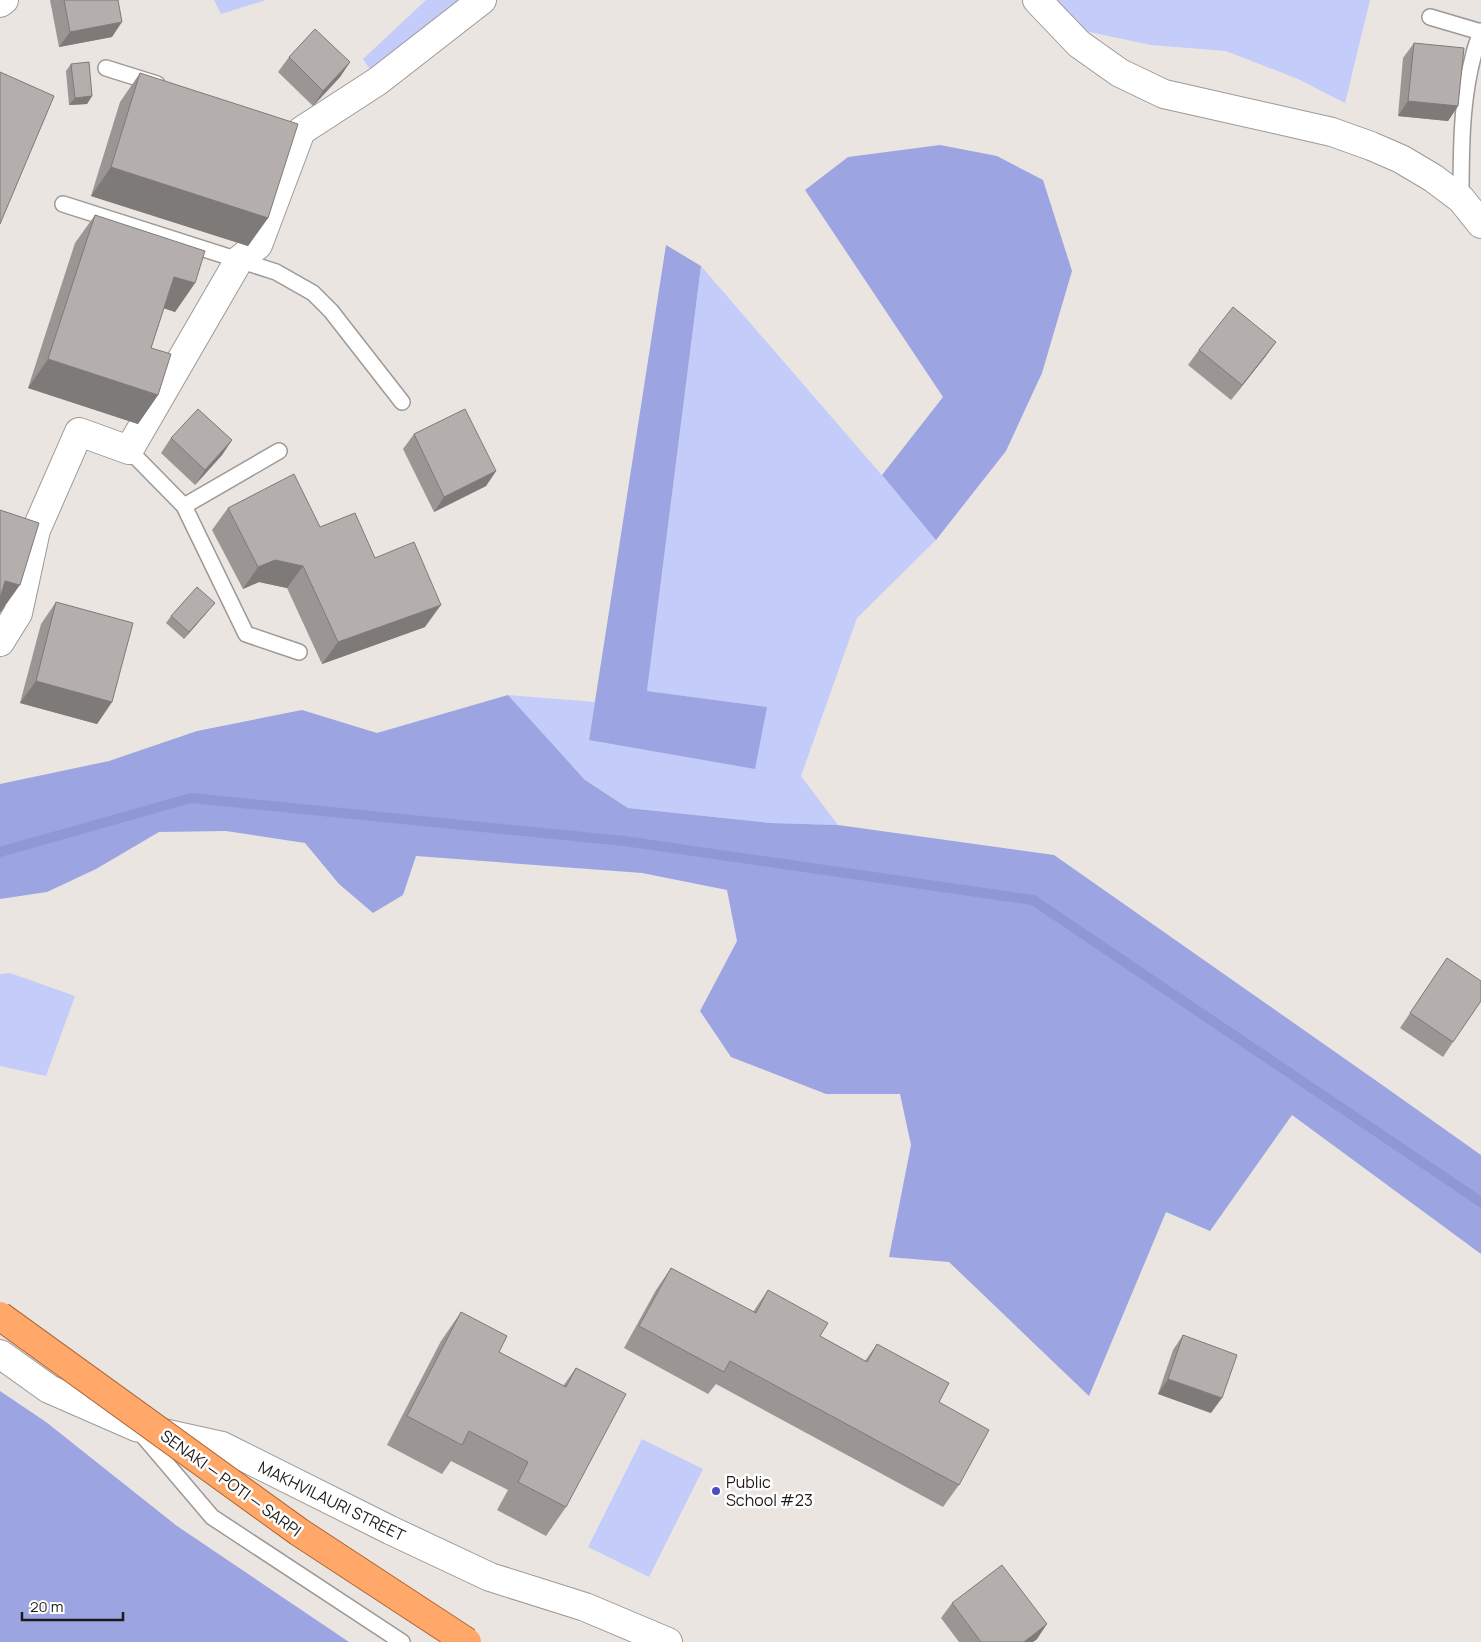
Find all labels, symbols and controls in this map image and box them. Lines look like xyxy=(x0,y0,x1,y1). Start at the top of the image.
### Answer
street label: SENAKI — POTI — SARPI xyxy=(156,1425,306,1541)
street label: MAKHVILAURI STREET xyxy=(255,1456,410,1546)
place label: Public School #23 xyxy=(726,1471,813,1511)
marker: Public School #23 xyxy=(710,1485,722,1497)
scale bar xyxy=(22,1590,124,1622)
text: 20 m xyxy=(30,1596,63,1617)

